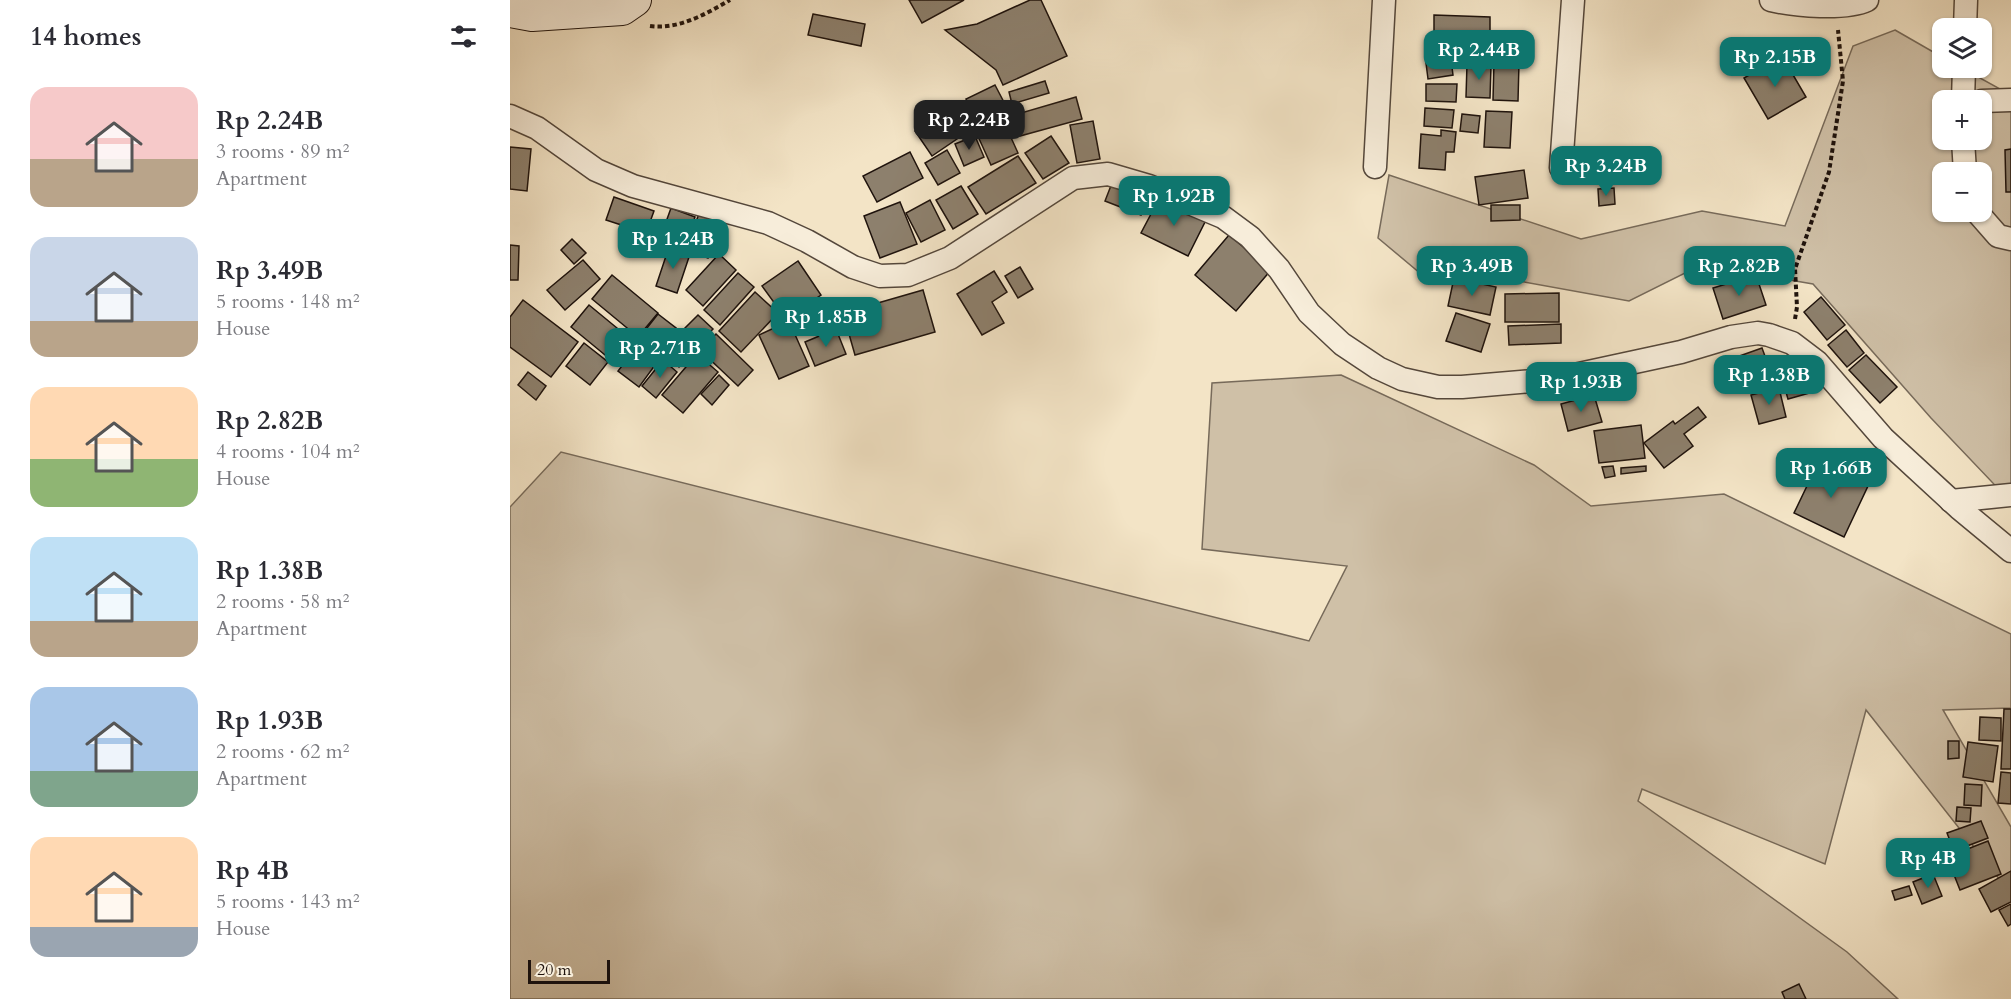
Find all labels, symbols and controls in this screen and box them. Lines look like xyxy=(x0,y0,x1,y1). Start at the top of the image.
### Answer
map controls xyxy=(1932,18,1992,222)
button: layers xyxy=(1932,18,1992,78)
text: 14 homes xyxy=(30,19,141,54)
icon: filters xyxy=(447,20,480,53)
pin: Rp 2.44B xyxy=(1417,30,1541,81)
text: Rp 2.44B xyxy=(1438,36,1520,63)
pin: Rp 2.15B xyxy=(1713,37,1837,88)
text: Rp 2.15B xyxy=(1734,43,1816,70)
button: + xyxy=(1932,90,1992,150)
pin: Rp 2.24B xyxy=(907,100,1031,151)
text: Rp 2.24B xyxy=(216,103,323,138)
text: Rp 2.24B xyxy=(928,106,1010,133)
icon: home xyxy=(78,111,150,183)
text: 3 rooms · 89 m² xyxy=(216,138,349,165)
pin: Rp 3.24B xyxy=(1544,146,1668,197)
text: Rp 3.24B xyxy=(1565,152,1647,179)
button: − xyxy=(1932,162,1992,222)
text: Apartment xyxy=(216,165,307,192)
pin: Rp 1.92B xyxy=(1112,176,1236,227)
text: Rp 1.92B xyxy=(1133,182,1215,209)
pin: Rp 1.24B xyxy=(611,219,735,270)
text: Rp 1.24B xyxy=(632,225,714,252)
pin: Rp 3.49B xyxy=(1410,246,1534,297)
pin: Rp 2.82B xyxy=(1677,246,1801,297)
text: Rp 3.49B xyxy=(1431,252,1513,279)
text: Rp 2.82B xyxy=(1698,252,1780,279)
text: Rp 3.49B xyxy=(216,253,323,288)
icon: home xyxy=(78,261,150,333)
text: 5 rooms · 148 m² xyxy=(216,288,360,315)
pin: Rp 1.85B xyxy=(764,297,888,348)
text: Rp 1.85B xyxy=(785,303,867,330)
text: House xyxy=(216,315,270,342)
pin: Rp 2.71B xyxy=(598,328,722,379)
text: Rp 2.71B xyxy=(619,334,701,361)
pin: Rp 1.38B xyxy=(1707,355,1831,406)
text: Rp 1.38B xyxy=(1728,361,1810,388)
pin: Rp 1.93B xyxy=(1519,362,1643,413)
text: Rp 1.93B xyxy=(1540,368,1622,395)
text: Rp 2.82B xyxy=(216,403,323,438)
icon: home xyxy=(78,411,150,483)
text: 4 rooms · 104 m² xyxy=(216,438,360,465)
pin: Rp 1.66B xyxy=(1769,448,1893,499)
text: Rp 1.66B xyxy=(1790,454,1872,481)
text: House xyxy=(216,465,270,492)
text: Rp 1.38B xyxy=(216,553,323,588)
icon: home xyxy=(78,561,150,633)
text: 2 rooms · 58 m² xyxy=(216,588,349,615)
text: Apartment xyxy=(216,615,307,642)
text: Rp 1.93B xyxy=(216,703,323,738)
icon: home xyxy=(78,711,150,783)
text: 2 rooms · 62 m² xyxy=(216,738,349,765)
text: Apartment xyxy=(216,765,307,792)
pin: Rp 4B xyxy=(1886,838,1970,889)
text: Rp 4B xyxy=(1900,844,1956,871)
text: Rp 4B xyxy=(216,853,289,888)
icon: home xyxy=(78,861,150,933)
text: 5 rooms · 143 m² xyxy=(216,888,360,915)
text: House xyxy=(216,915,270,942)
scale bar xyxy=(528,957,610,984)
text: 20 m xyxy=(537,959,571,981)

